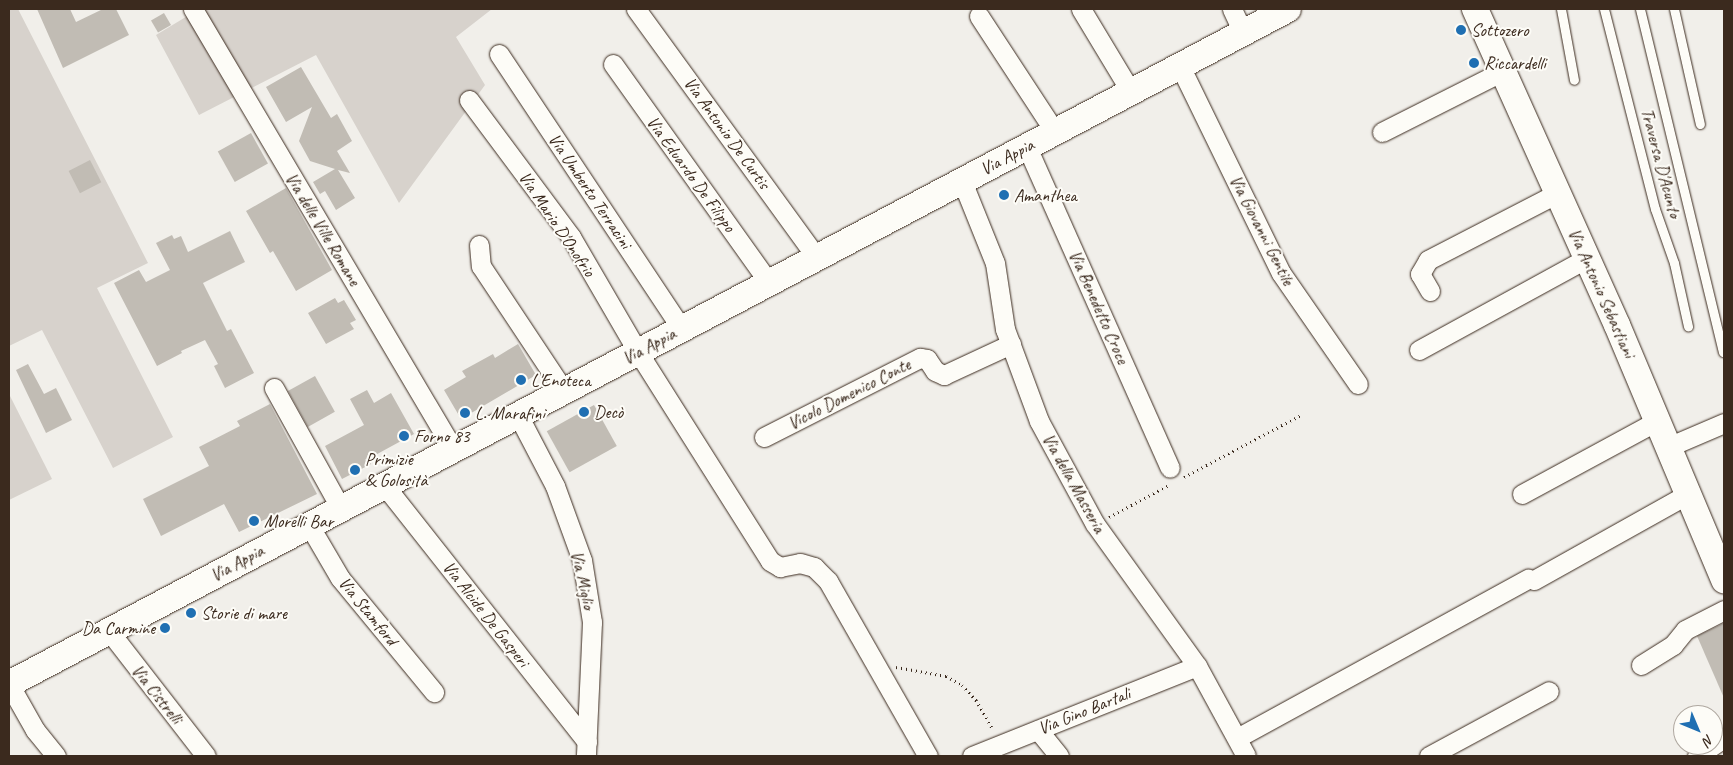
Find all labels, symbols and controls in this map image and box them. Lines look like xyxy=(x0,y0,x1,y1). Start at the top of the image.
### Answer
place label: Sottozero xyxy=(1471,19,1529,41)
marker: Sottozero xyxy=(1455,24,1467,36)
place label: Riccardelli xyxy=(1484,52,1546,74)
marker: Riccardelli xyxy=(1468,57,1480,69)
street label: Via Antonio De Curtis xyxy=(679,73,775,193)
street label: Traversa D'Acunto xyxy=(1636,106,1686,220)
street label: Via Eduardo De Filippo xyxy=(642,112,740,236)
street label: Via Umberto Terracini xyxy=(544,129,636,253)
street label: Via Appia xyxy=(977,134,1037,180)
street label: Via Mario D'Onofrio xyxy=(514,167,600,281)
street label: Via delle Ville Romane xyxy=(281,168,365,290)
street label: Via Giovanni Gentile xyxy=(1225,171,1299,289)
place label: Amanthea xyxy=(1014,184,1077,206)
marker: Amanthea xyxy=(998,189,1010,201)
street label: Via Antonio Sebastiani xyxy=(1564,225,1640,361)
street label: Via Benedetto Croce xyxy=(1064,247,1134,367)
street label: Via Appia xyxy=(619,323,679,369)
street label: Vicolo Domenico Conte xyxy=(784,354,914,434)
place label: L'Enoteca xyxy=(531,369,591,391)
marker: L'Enoteca xyxy=(515,374,527,386)
place label: Decò xyxy=(594,401,623,423)
place label: L. Marafini xyxy=(475,402,545,424)
marker: Decò xyxy=(578,406,590,418)
marker: L. Marafini xyxy=(459,407,471,419)
place label: Forno 83 xyxy=(414,425,470,447)
street label: Via della Masseria xyxy=(1038,429,1110,537)
marker: Forno 83 xyxy=(398,430,410,442)
place label: Primizie & Golosità xyxy=(365,449,427,492)
marker: Primizie & Golosità xyxy=(349,464,361,476)
place label: Morelli Bar xyxy=(264,510,333,532)
marker: Morelli Bar xyxy=(248,515,260,527)
street label: Via Appia xyxy=(207,540,267,586)
street label: Via Miglio xyxy=(566,549,600,611)
street label: Via Alcide De Gasperi xyxy=(438,557,534,671)
street label: Via Stamford xyxy=(334,572,402,650)
place label: Storie di mare xyxy=(201,602,288,624)
marker: Storie di mare xyxy=(185,607,197,619)
place label: Da Carmine xyxy=(81,617,155,639)
marker: Da Carmine xyxy=(159,622,171,634)
street label: Via Cistrelli xyxy=(127,660,187,728)
street label: Via Gino Bartali xyxy=(1034,683,1134,739)
north arrow xyxy=(1673,705,1723,755)
text: N xyxy=(1699,731,1717,749)

